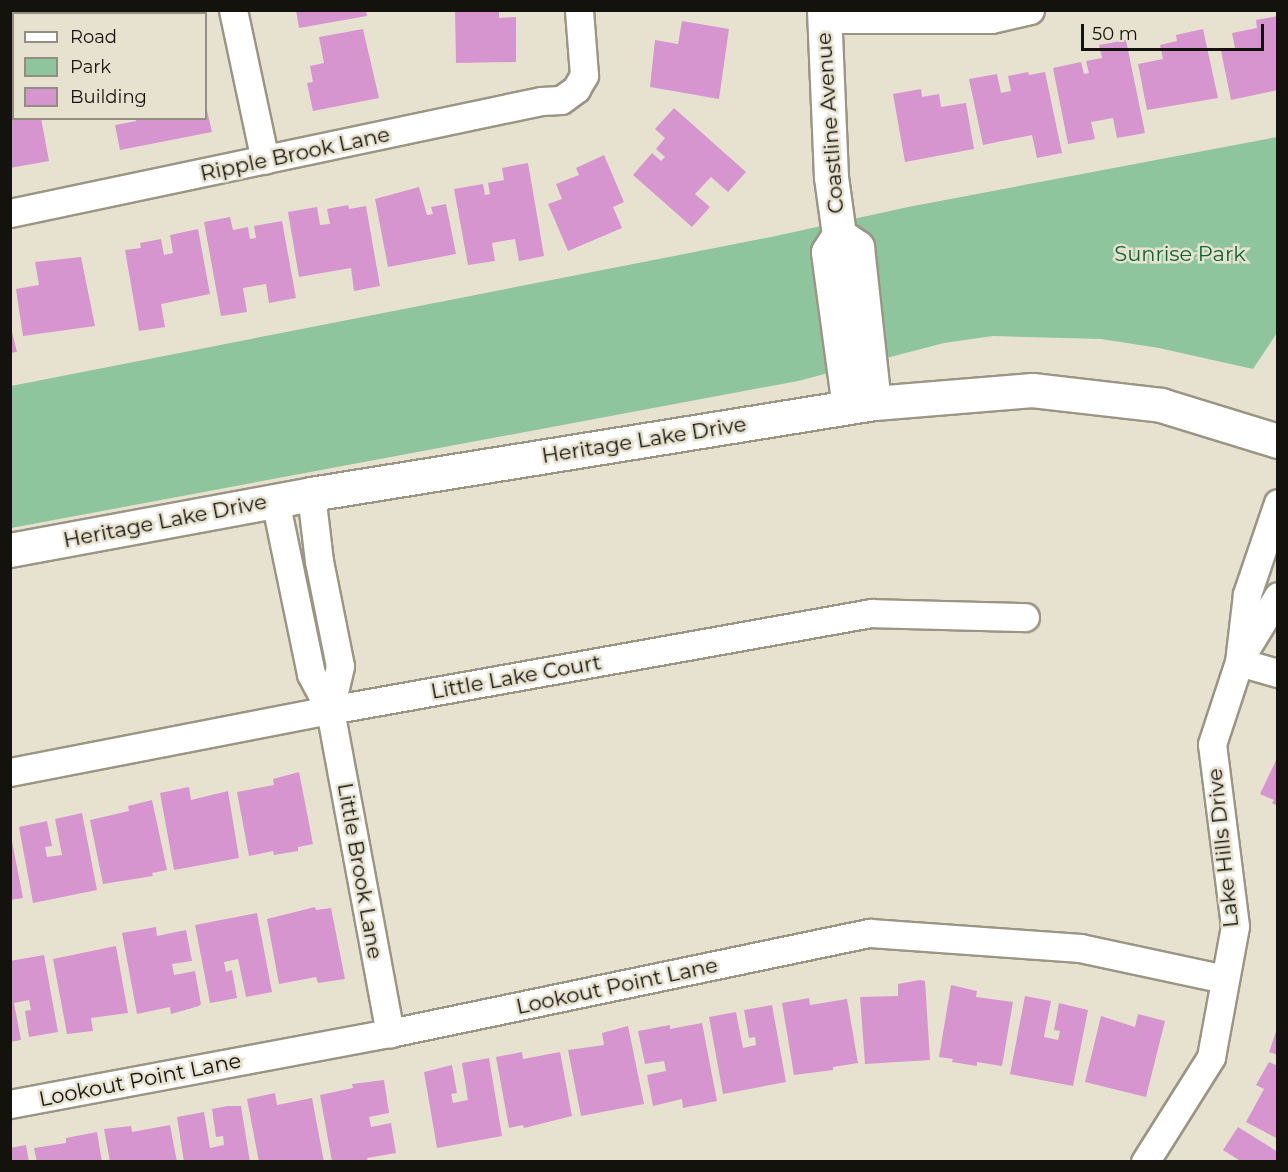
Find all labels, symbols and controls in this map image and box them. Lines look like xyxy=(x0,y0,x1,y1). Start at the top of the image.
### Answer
legend xyxy=(12,12,207,120)
scale bar xyxy=(1084,12,1267,50)
text: 50 m xyxy=(1092,23,1138,45)
text: Road xyxy=(70,26,117,48)
street label: Coastline Avenue xyxy=(811,32,849,214)
text: Park xyxy=(70,56,111,78)
text: Building xyxy=(70,86,147,108)
street label: Ripple Brook Lane xyxy=(198,122,392,186)
park label: Sunrise Park xyxy=(1114,241,1246,267)
street label: Heritage Lake Drive xyxy=(540,411,748,469)
street label: Heritage Lake Drive xyxy=(61,489,269,553)
street label: Little Lake Court xyxy=(429,650,603,704)
street label: Lake Hills Drive xyxy=(1202,767,1244,929)
street label: Little Brook Lane xyxy=(332,781,388,961)
street label: Lookout Point Lane xyxy=(514,952,720,1020)
street label: Lookout Point Lane xyxy=(37,1048,243,1112)

